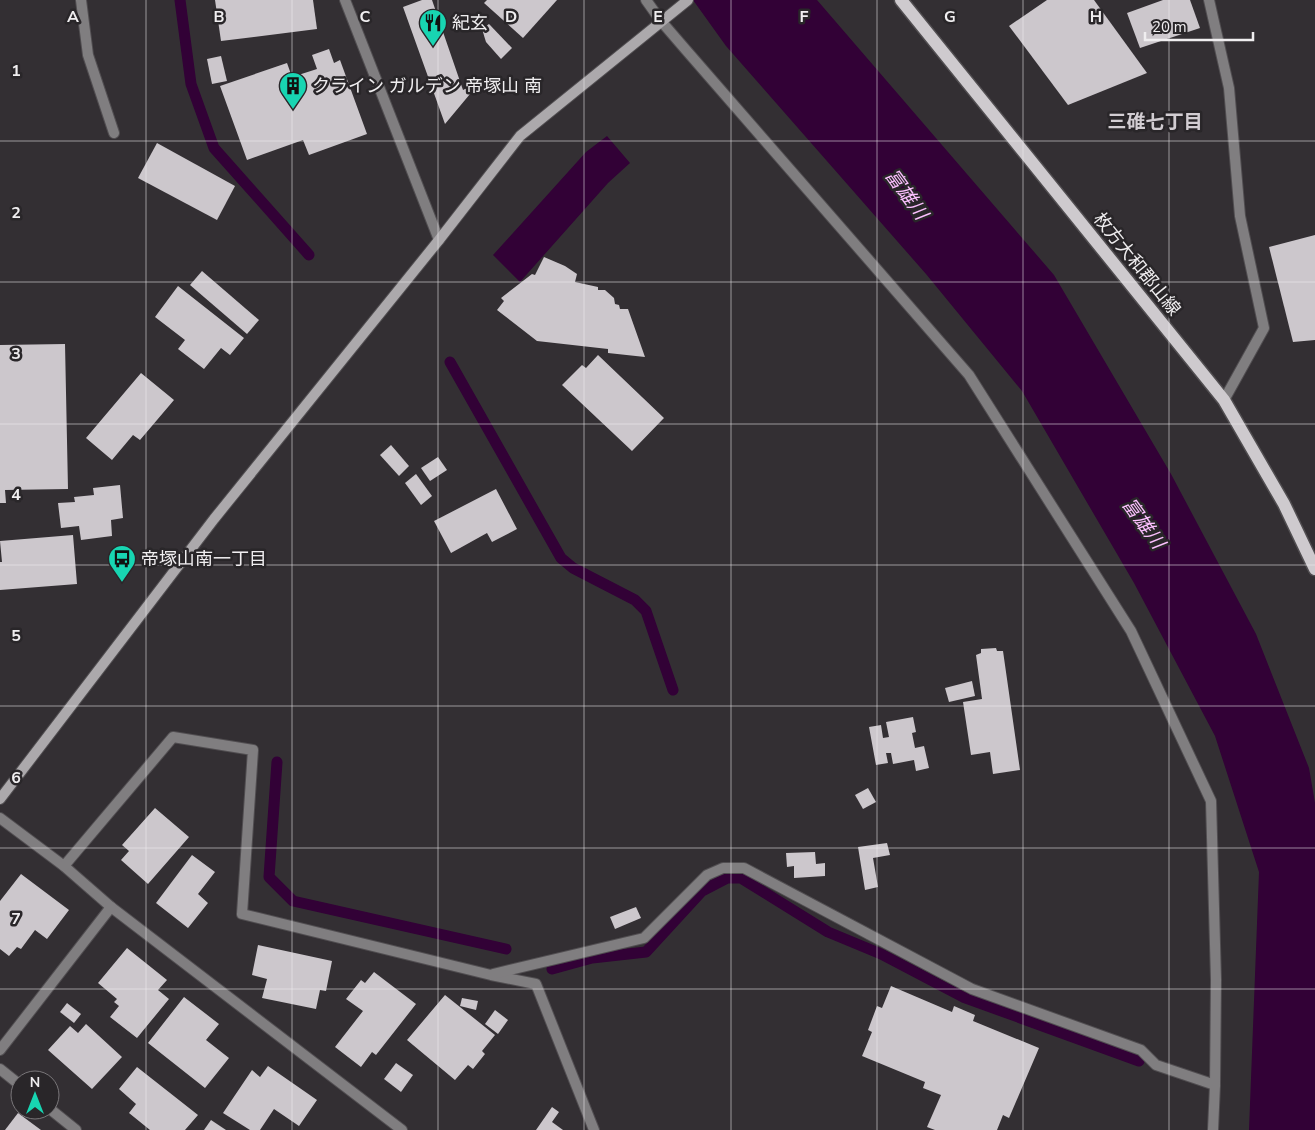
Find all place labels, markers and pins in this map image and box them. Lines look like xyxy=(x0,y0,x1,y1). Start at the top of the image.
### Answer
restaurant icon: 紀玄 xyxy=(418,8,448,47)
place label: 紀玄 xyxy=(452,11,488,35)
building icon: クライン ガルデン 帝塚山 南 xyxy=(278,71,308,110)
place label: クライン ガルデン 帝塚山 南 xyxy=(312,74,542,98)
bus stop icon: 帝塚山南一丁目 xyxy=(107,544,137,583)
place label: 帝塚山南一丁目 xyxy=(141,547,267,571)

